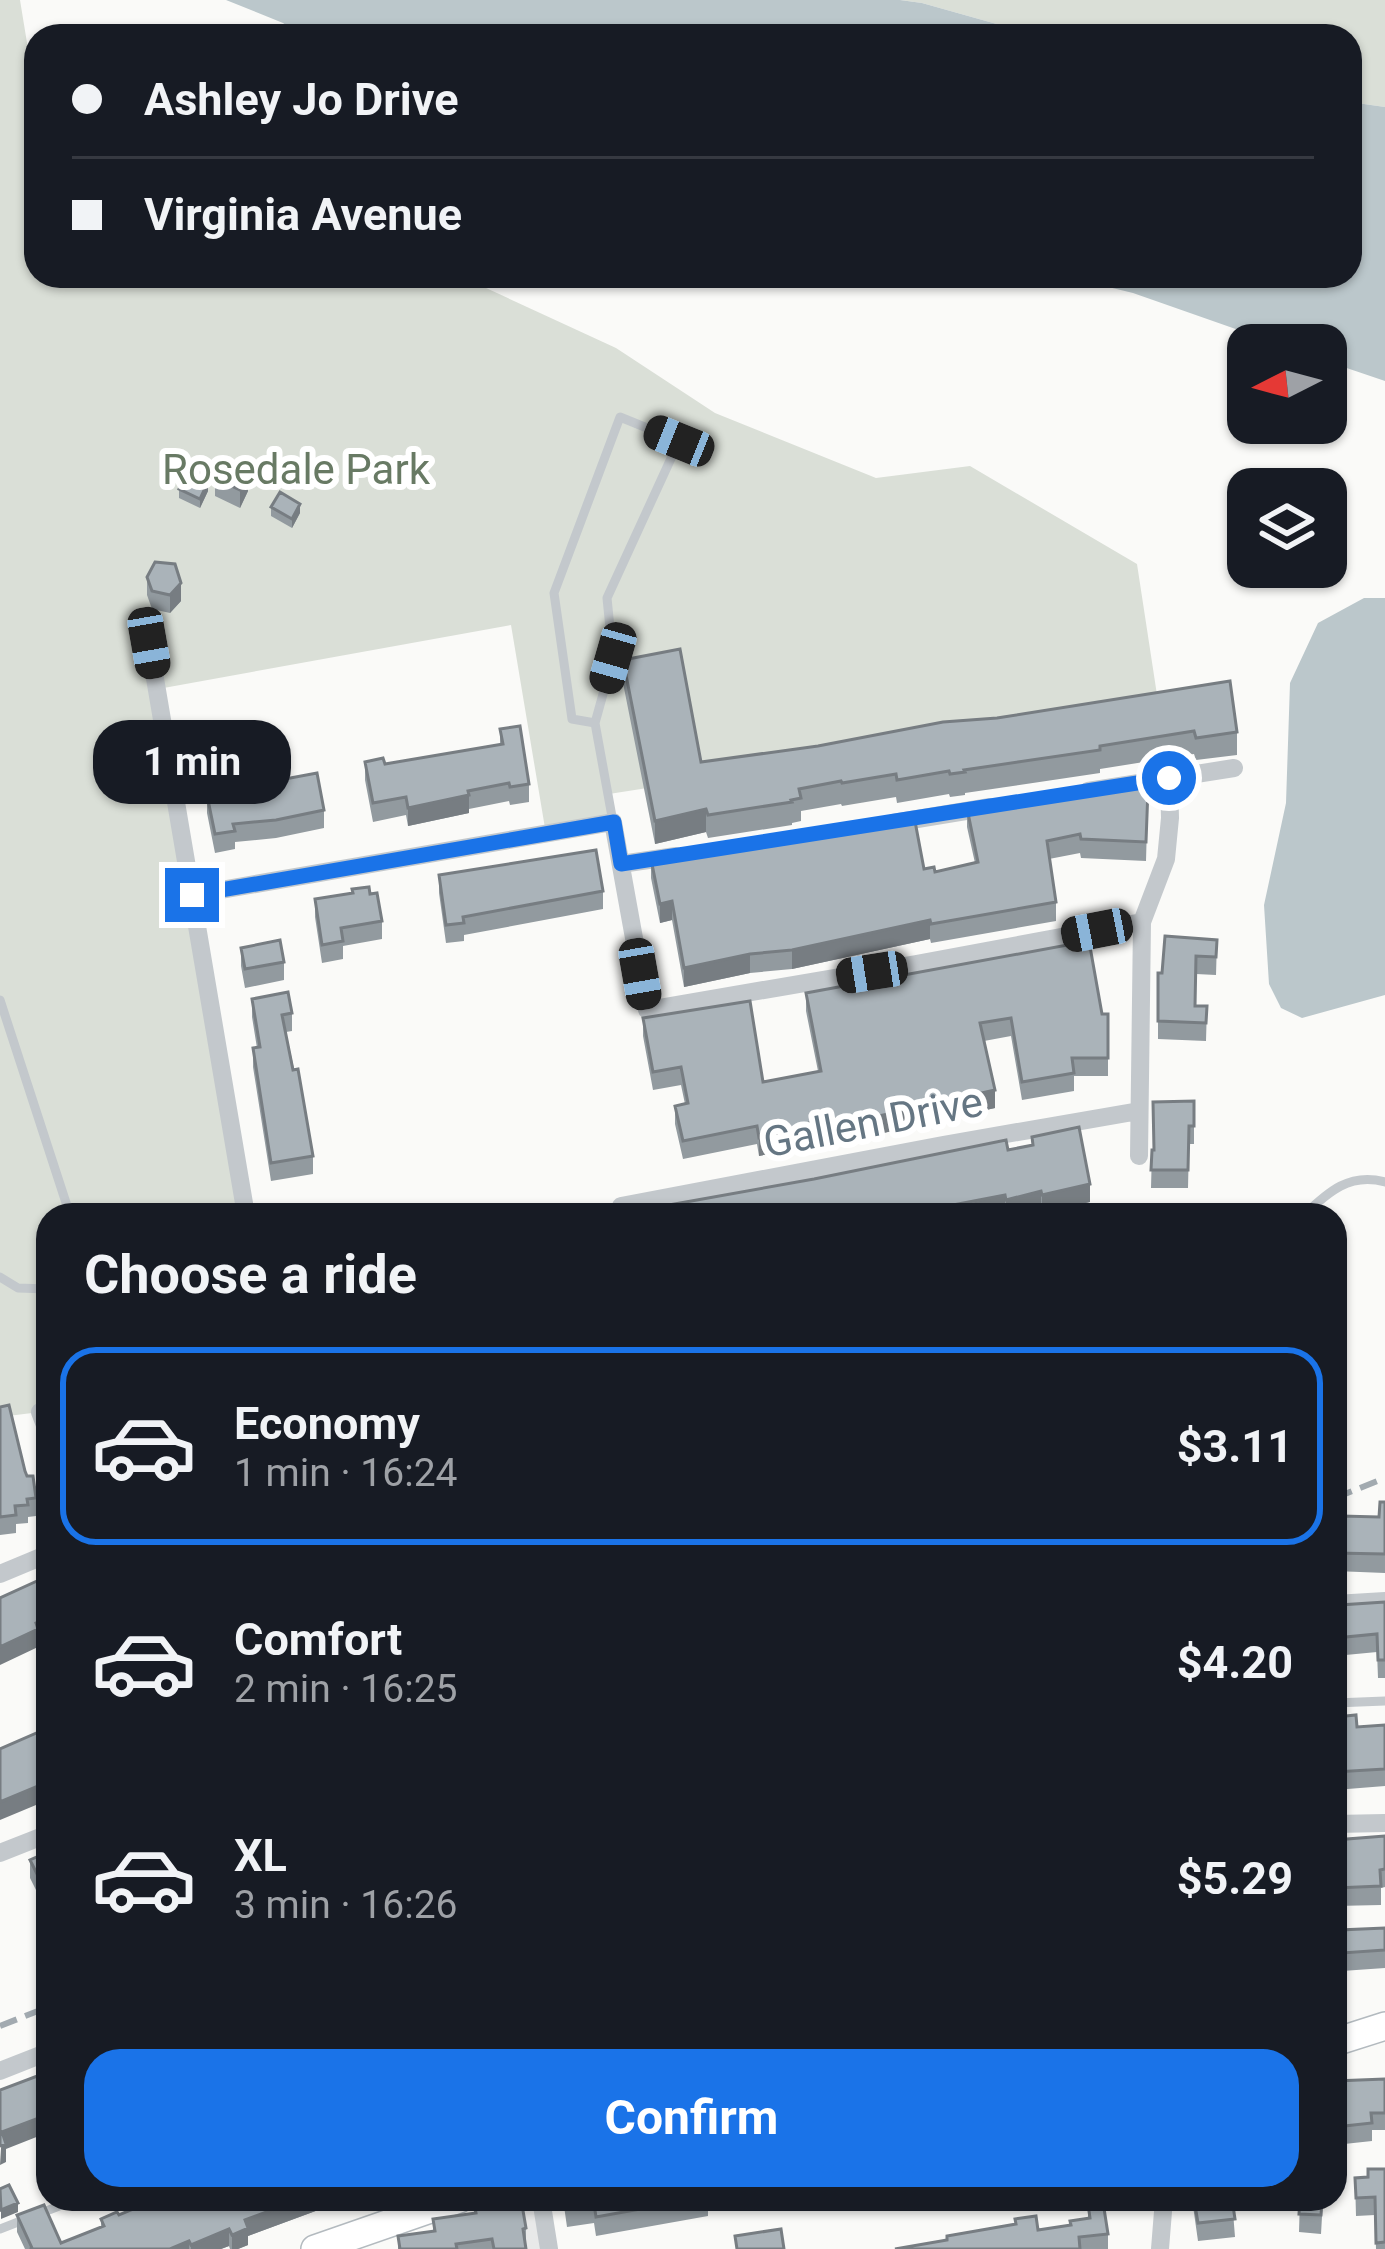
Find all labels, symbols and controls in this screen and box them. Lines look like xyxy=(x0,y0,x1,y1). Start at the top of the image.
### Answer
text: Ashley Jo Drive xyxy=(144,73,458,126)
text: Virginia Avenue xyxy=(144,188,462,241)
north arrow xyxy=(1227,324,1347,444)
map controls xyxy=(1227,324,1347,588)
car xyxy=(639,411,719,471)
park label: Rosedale Park xyxy=(162,445,431,494)
button: layers xyxy=(1227,468,1347,588)
car xyxy=(125,604,173,682)
car xyxy=(586,618,640,698)
callout: 1 min xyxy=(93,721,291,805)
text: 1 min xyxy=(143,739,241,785)
route start xyxy=(1142,751,1196,805)
route end xyxy=(165,868,219,922)
car xyxy=(1058,905,1136,955)
car xyxy=(616,935,664,1013)
car xyxy=(834,949,910,995)
street label: Gallen Drive xyxy=(759,1077,987,1167)
text: Choose a ride xyxy=(84,1243,417,1306)
icon: car xyxy=(90,1392,198,1500)
text: Economy xyxy=(234,1397,420,1450)
text: $3.11 xyxy=(1177,1420,1293,1473)
text: 1 min · 16:24 xyxy=(234,1450,457,1496)
icon: car xyxy=(90,1608,198,1716)
text: Comfort xyxy=(234,1613,402,1666)
text: $4.20 xyxy=(1177,1636,1293,1689)
text: 2 min · 16:25 xyxy=(234,1666,457,1712)
icon: car xyxy=(90,1824,198,1932)
text: XL xyxy=(234,1829,287,1882)
text: $5.29 xyxy=(1177,1852,1293,1905)
text: 3 min · 16:26 xyxy=(234,1882,457,1928)
button: Confirm xyxy=(84,2049,1299,2187)

